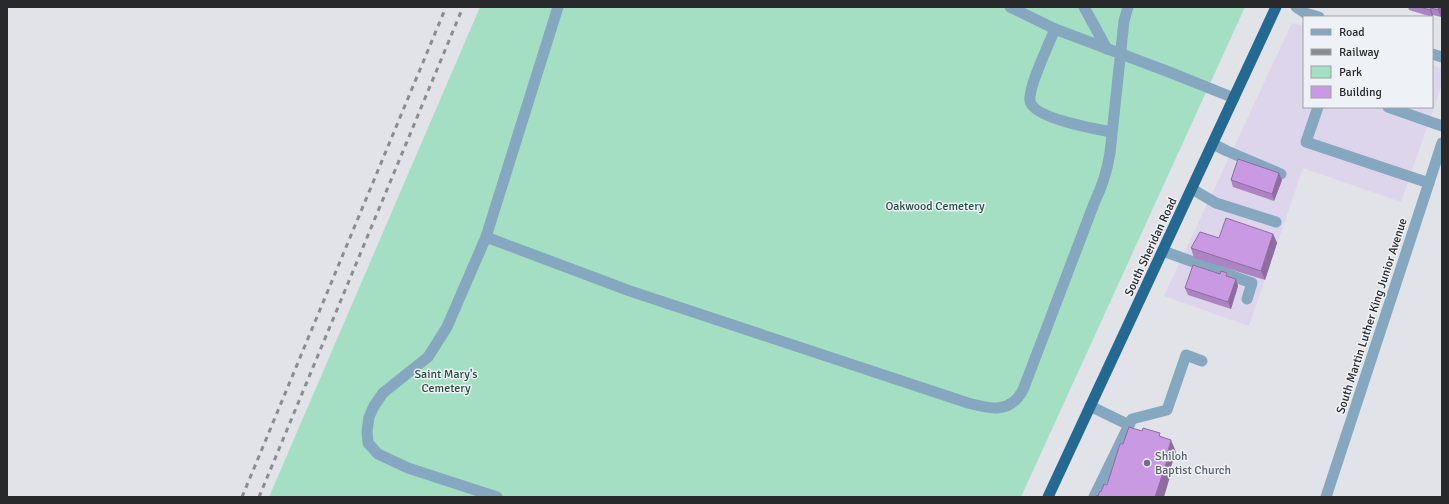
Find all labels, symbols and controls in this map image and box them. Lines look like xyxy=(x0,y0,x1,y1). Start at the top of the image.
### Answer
legend xyxy=(1303,16,1433,108)
text: Road xyxy=(1339,25,1365,40)
text: Railway xyxy=(1339,45,1379,60)
text: Park xyxy=(1339,65,1362,80)
text: Building xyxy=(1339,85,1382,100)
street label: South Sheridan Road xyxy=(1122,195,1180,299)
park label: Oakwood Cemetery xyxy=(886,199,985,214)
street label: South Martin Luther King Junior Avenue xyxy=(1333,216,1411,416)
park label: Saint Mary's Cemetery xyxy=(414,367,478,396)
place label: Shiloh Baptist Church xyxy=(1155,449,1231,478)
marker: Shiloh Baptist Church xyxy=(1142,458,1152,468)

